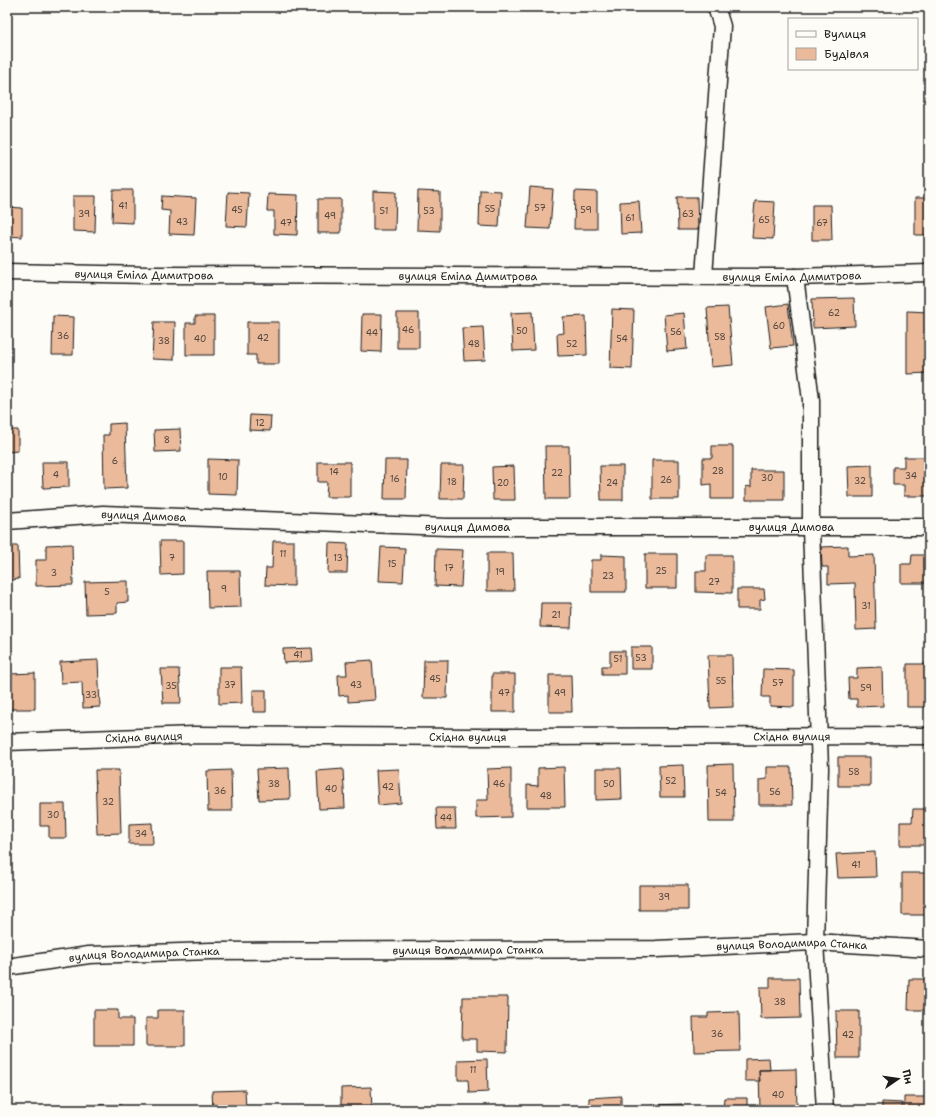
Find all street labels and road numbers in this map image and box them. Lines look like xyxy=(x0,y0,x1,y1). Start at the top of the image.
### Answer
street label: вулиця Еміла Димитрова xyxy=(74,266,214,283)
street label: вулиця Еміла Димитрова xyxy=(399,268,538,284)
street label: вулиця Еміла Димитрова xyxy=(723,268,862,285)
street label: вулиця Димова xyxy=(101,506,187,525)
street label: вулиця Димова xyxy=(425,519,510,535)
street label: вулиця Димова xyxy=(749,520,834,535)
street label: Східна вулиця xyxy=(105,728,183,746)
street label: Східна вулиця xyxy=(429,729,507,745)
street label: Східна вулиця xyxy=(753,729,831,744)
street label: вулиця Володимира Станка xyxy=(716,934,868,954)
street label: вулиця Володимира Станка xyxy=(392,942,544,958)
street label: вулиця Володимира Станка xyxy=(68,943,220,965)

